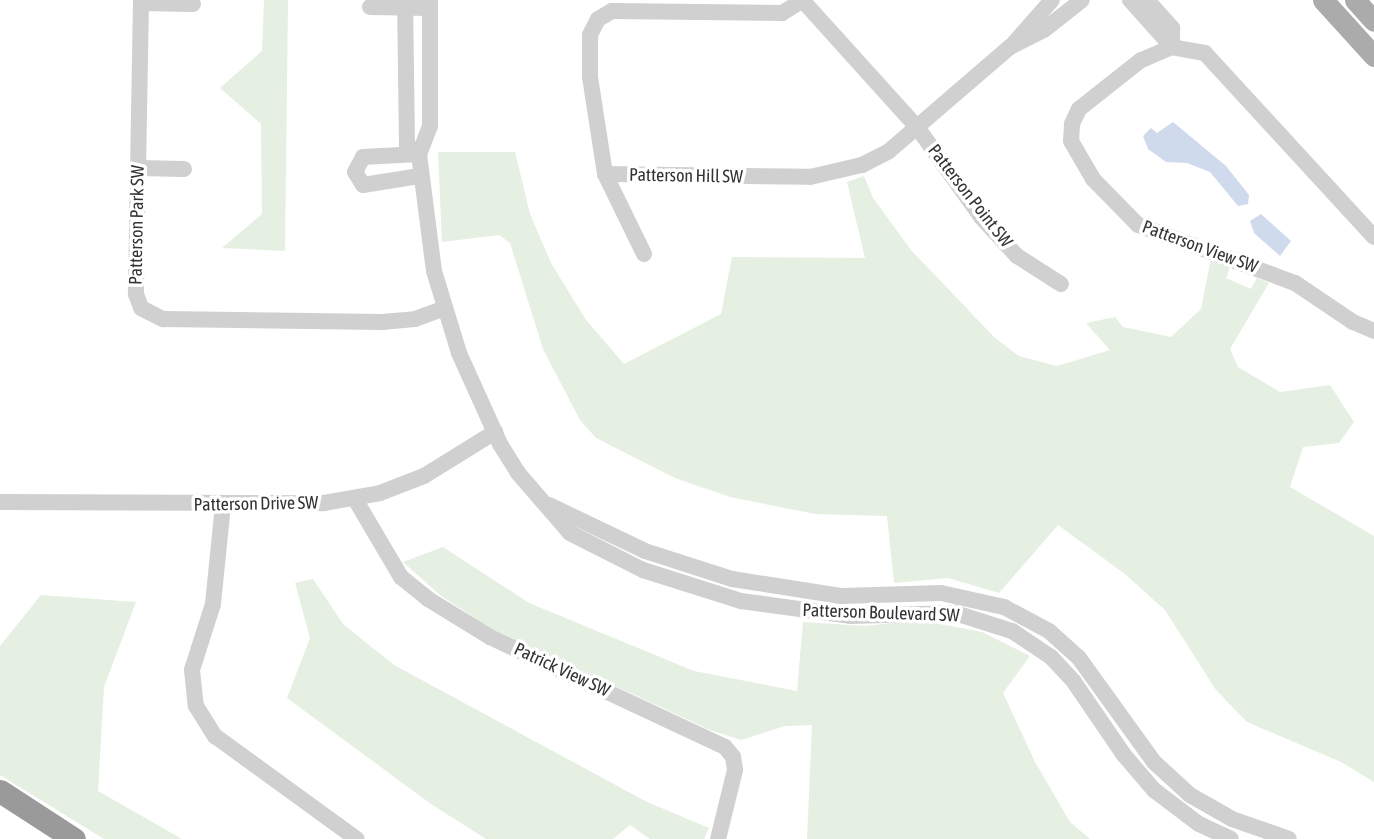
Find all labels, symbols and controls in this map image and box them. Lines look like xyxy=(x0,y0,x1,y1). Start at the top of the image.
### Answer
street label: Patterson Point SW xyxy=(923,140,1017,252)
street label: Patterson Hill SW xyxy=(629,164,743,188)
street label: Patterson Park SW xyxy=(125,165,149,285)
street label: Patterson View SW xyxy=(1139,216,1261,278)
street label: Patterson Drive SW xyxy=(194,492,318,516)
street label: Patterson Boulevard SW xyxy=(802,599,960,627)
street label: Patrick View SW xyxy=(511,638,613,702)

